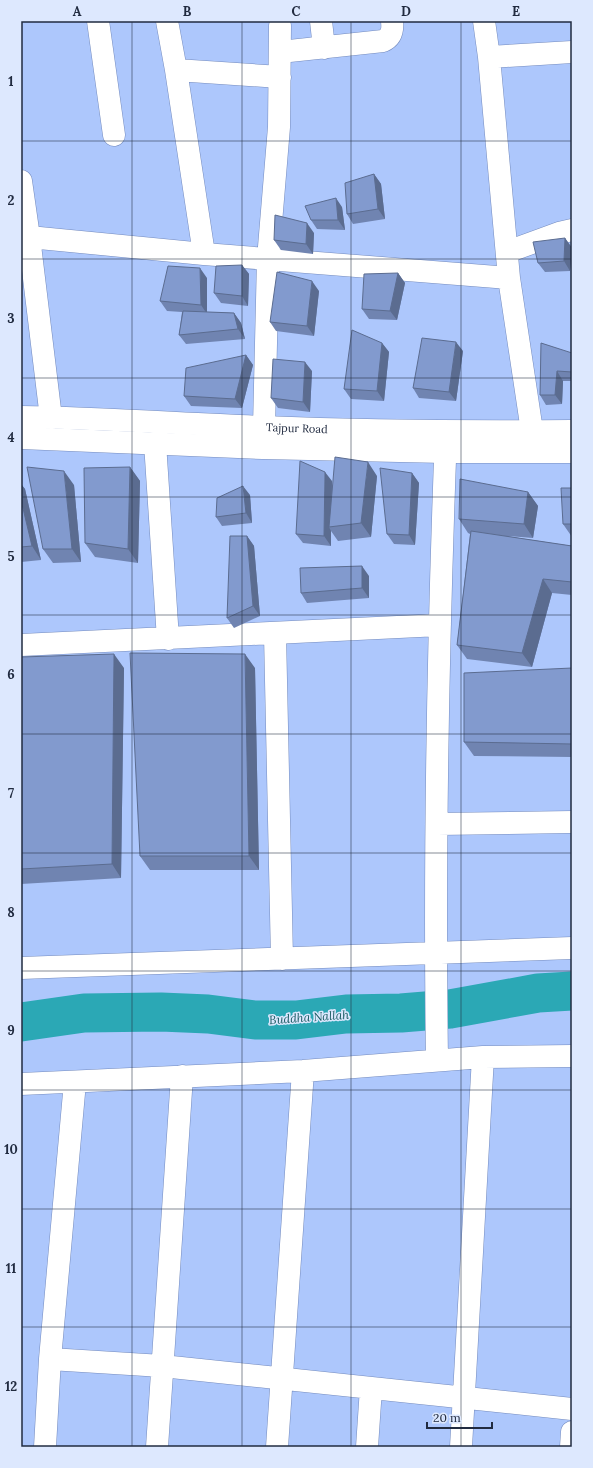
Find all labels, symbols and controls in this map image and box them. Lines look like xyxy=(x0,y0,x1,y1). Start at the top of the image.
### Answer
text: A xyxy=(73,3,82,20)
text: B xyxy=(183,3,192,20)
text: C xyxy=(292,3,301,20)
text: D xyxy=(401,3,411,20)
text: E xyxy=(512,3,520,20)
text: 1 xyxy=(8,73,14,90)
text: 2 xyxy=(8,192,15,209)
text: 3 xyxy=(7,310,15,327)
street label: Tajpur Road xyxy=(266,420,328,436)
text: 4 xyxy=(7,429,15,446)
text: 5 xyxy=(7,548,15,565)
text: 6 xyxy=(7,666,15,683)
text: 7 xyxy=(8,785,14,802)
text: 8 xyxy=(7,904,15,921)
water label: Buddha Nallah xyxy=(268,1007,350,1027)
text: 9 xyxy=(7,1022,15,1039)
text: 10 xyxy=(4,1141,18,1158)
text: 11 xyxy=(6,1260,16,1277)
text: 12 xyxy=(5,1378,17,1395)
scale bar xyxy=(427,1404,492,1430)
text: 20 m xyxy=(433,1410,461,1425)

